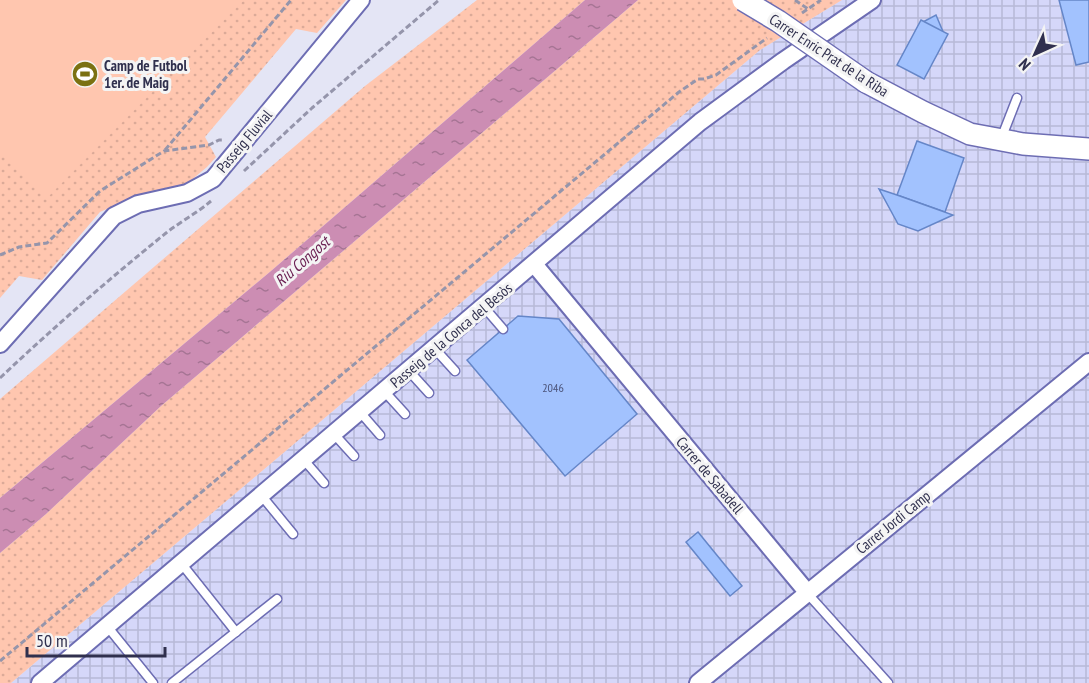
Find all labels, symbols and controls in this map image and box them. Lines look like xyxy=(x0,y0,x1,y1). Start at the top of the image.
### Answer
street label: Carrer Enric Prat de la Riba xyxy=(766,9,892,101)
north arrow xyxy=(1005,24,1065,84)
text: N xyxy=(1014,54,1035,75)
place label: Camp de Futbol 1er. de Maig xyxy=(104,56,187,92)
sports icon: Camp de Futbol 1er. de Maig xyxy=(70,59,100,89)
street label: Passeig Fluvial xyxy=(212,105,276,176)
water label: Riu Congost xyxy=(271,231,335,290)
street label: Passeig de la Conca del Besòs xyxy=(386,278,516,392)
house number: 2046 xyxy=(542,380,564,395)
street label: Carrer de Sabadell xyxy=(672,433,748,518)
street label: Carrer Jordi Camp xyxy=(852,486,934,558)
scale bar xyxy=(27,620,165,658)
text: 50 m xyxy=(36,629,68,652)

